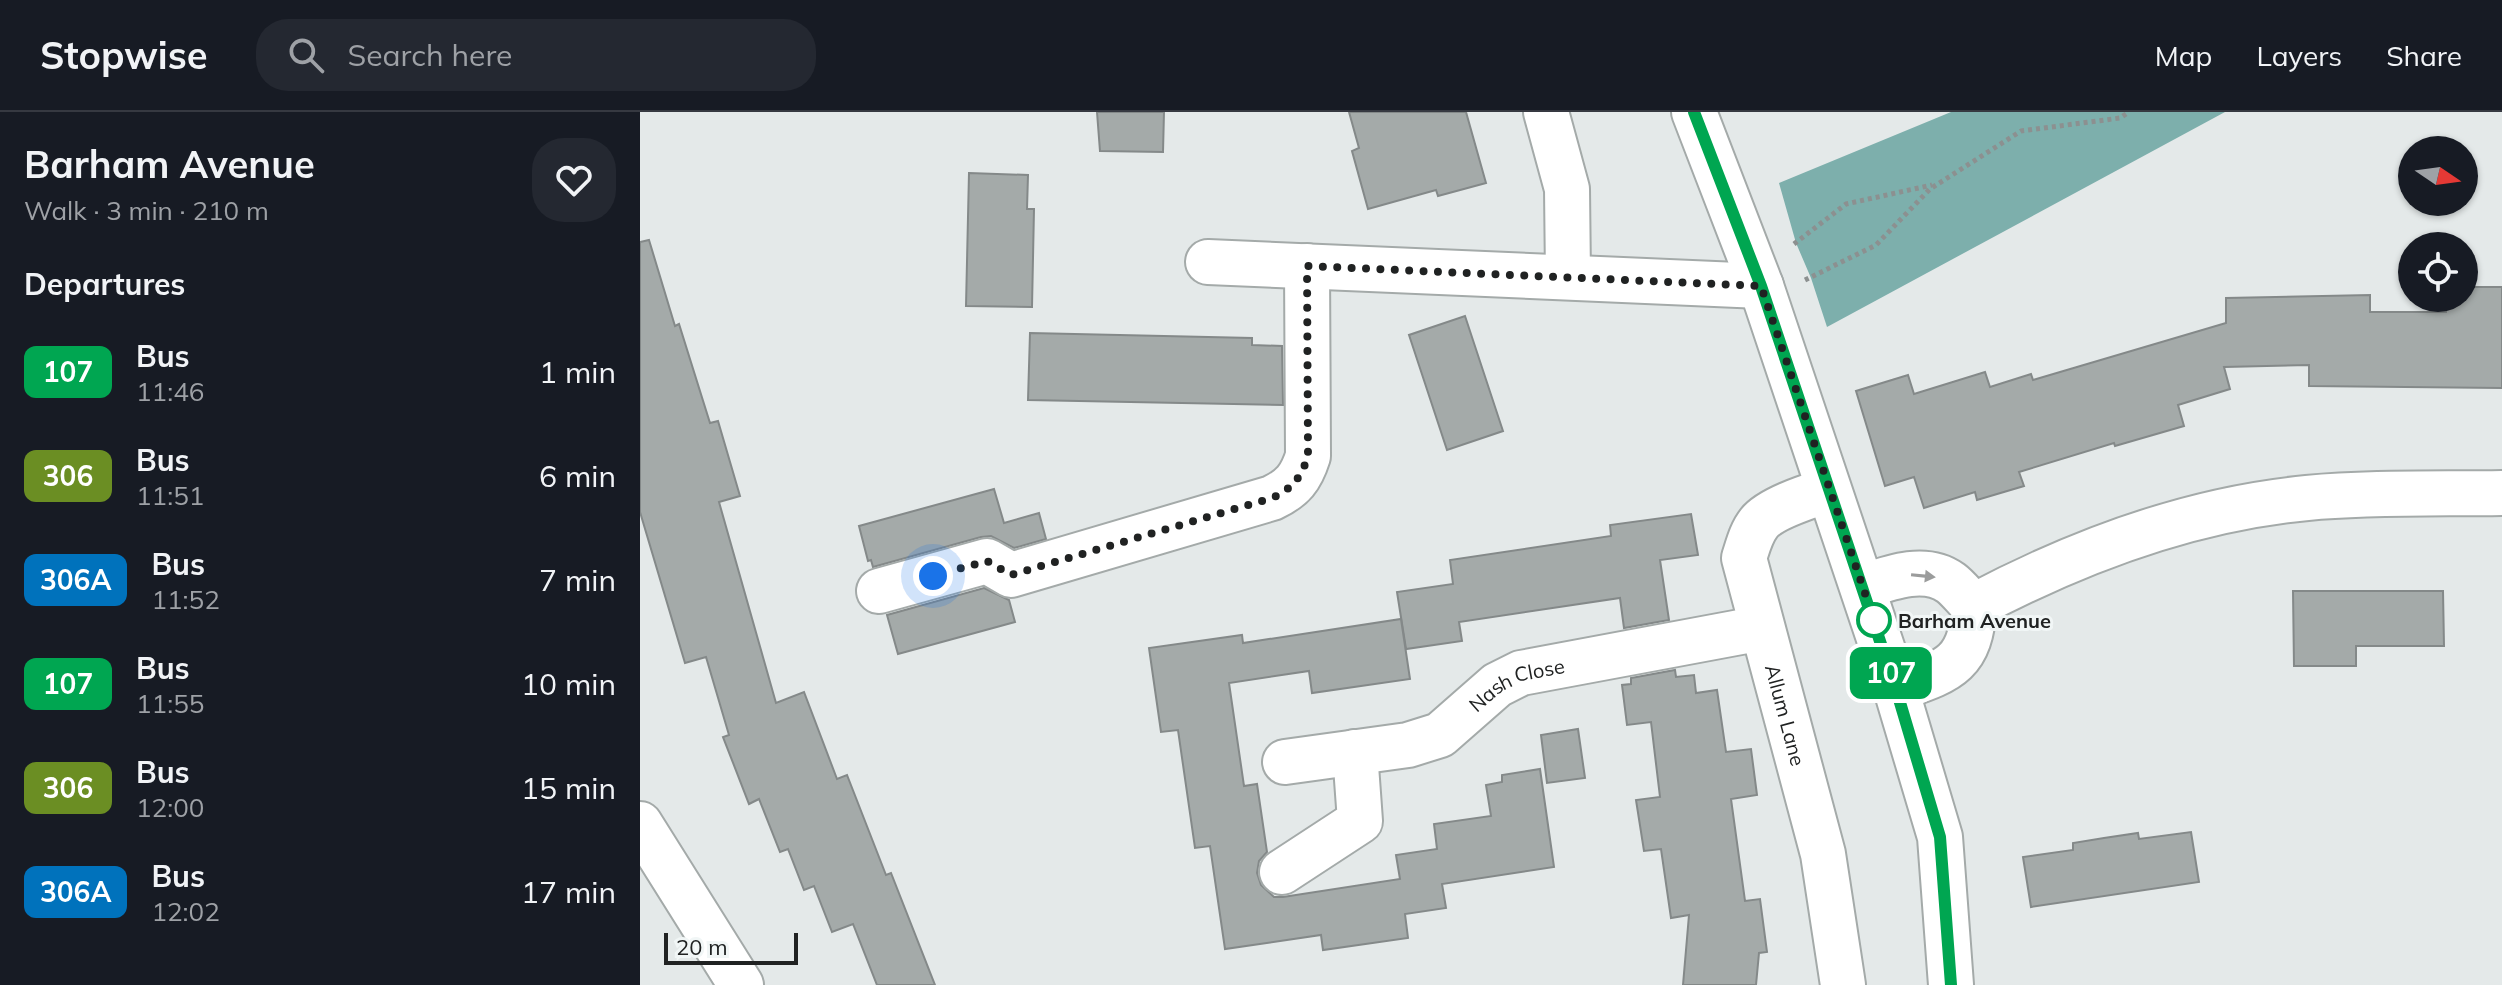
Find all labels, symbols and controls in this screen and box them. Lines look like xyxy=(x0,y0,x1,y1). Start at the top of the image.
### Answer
search box xyxy=(256,19,816,91)
text: Stopwise xyxy=(40,31,208,79)
icon: search xyxy=(284,33,328,77)
text: Search here xyxy=(348,36,512,74)
text: Map xyxy=(2155,38,2212,73)
text: Layers xyxy=(2256,38,2342,73)
text: Share xyxy=(2386,38,2462,73)
north arrow xyxy=(2398,136,2478,216)
map controls xyxy=(2398,136,2478,312)
button: heart xyxy=(532,138,616,222)
text: Barham Avenue xyxy=(24,140,315,188)
text: Walk · 3 min · 210 m xyxy=(24,194,269,227)
button: locate xyxy=(2398,232,2478,312)
text: Departures xyxy=(24,265,185,303)
text: Bus xyxy=(136,337,190,375)
text: 1 min xyxy=(539,353,616,391)
text: 107 xyxy=(43,354,93,389)
text: 11:46 xyxy=(136,375,204,408)
text: Bus xyxy=(136,441,190,479)
text: 6 min xyxy=(539,457,616,495)
text: 306 xyxy=(43,458,93,493)
text: 11:51 xyxy=(136,479,204,512)
text: Bus xyxy=(151,545,205,583)
your location xyxy=(913,556,953,596)
text: 7 min xyxy=(539,561,616,599)
text: 306A xyxy=(40,562,111,597)
one-way arrow xyxy=(1910,570,1935,583)
text: 11:52 xyxy=(151,583,220,616)
marker: Barham Avenue xyxy=(1857,603,1891,637)
place label: Barham Avenue xyxy=(1898,608,2051,633)
line badge: 107 xyxy=(1845,647,1937,699)
text: Bus xyxy=(136,649,190,687)
street label: Nash Close xyxy=(1463,653,1566,717)
text: 107 xyxy=(1866,655,1916,690)
street label: Allum Lane xyxy=(1760,661,1811,769)
text: 10 min xyxy=(521,665,616,703)
text: 107 xyxy=(43,666,93,701)
text: 11:55 xyxy=(136,687,204,720)
text: Bus xyxy=(136,753,190,791)
text: 15 min xyxy=(521,769,616,807)
text: 306 xyxy=(43,770,93,805)
text: 12:00 xyxy=(136,791,204,824)
text: Bus xyxy=(151,857,205,895)
text: 17 min xyxy=(521,873,616,911)
text: 306A xyxy=(40,874,111,909)
text: 12:02 xyxy=(151,895,220,928)
scale bar xyxy=(664,929,798,965)
text: 20 m xyxy=(676,933,727,961)

